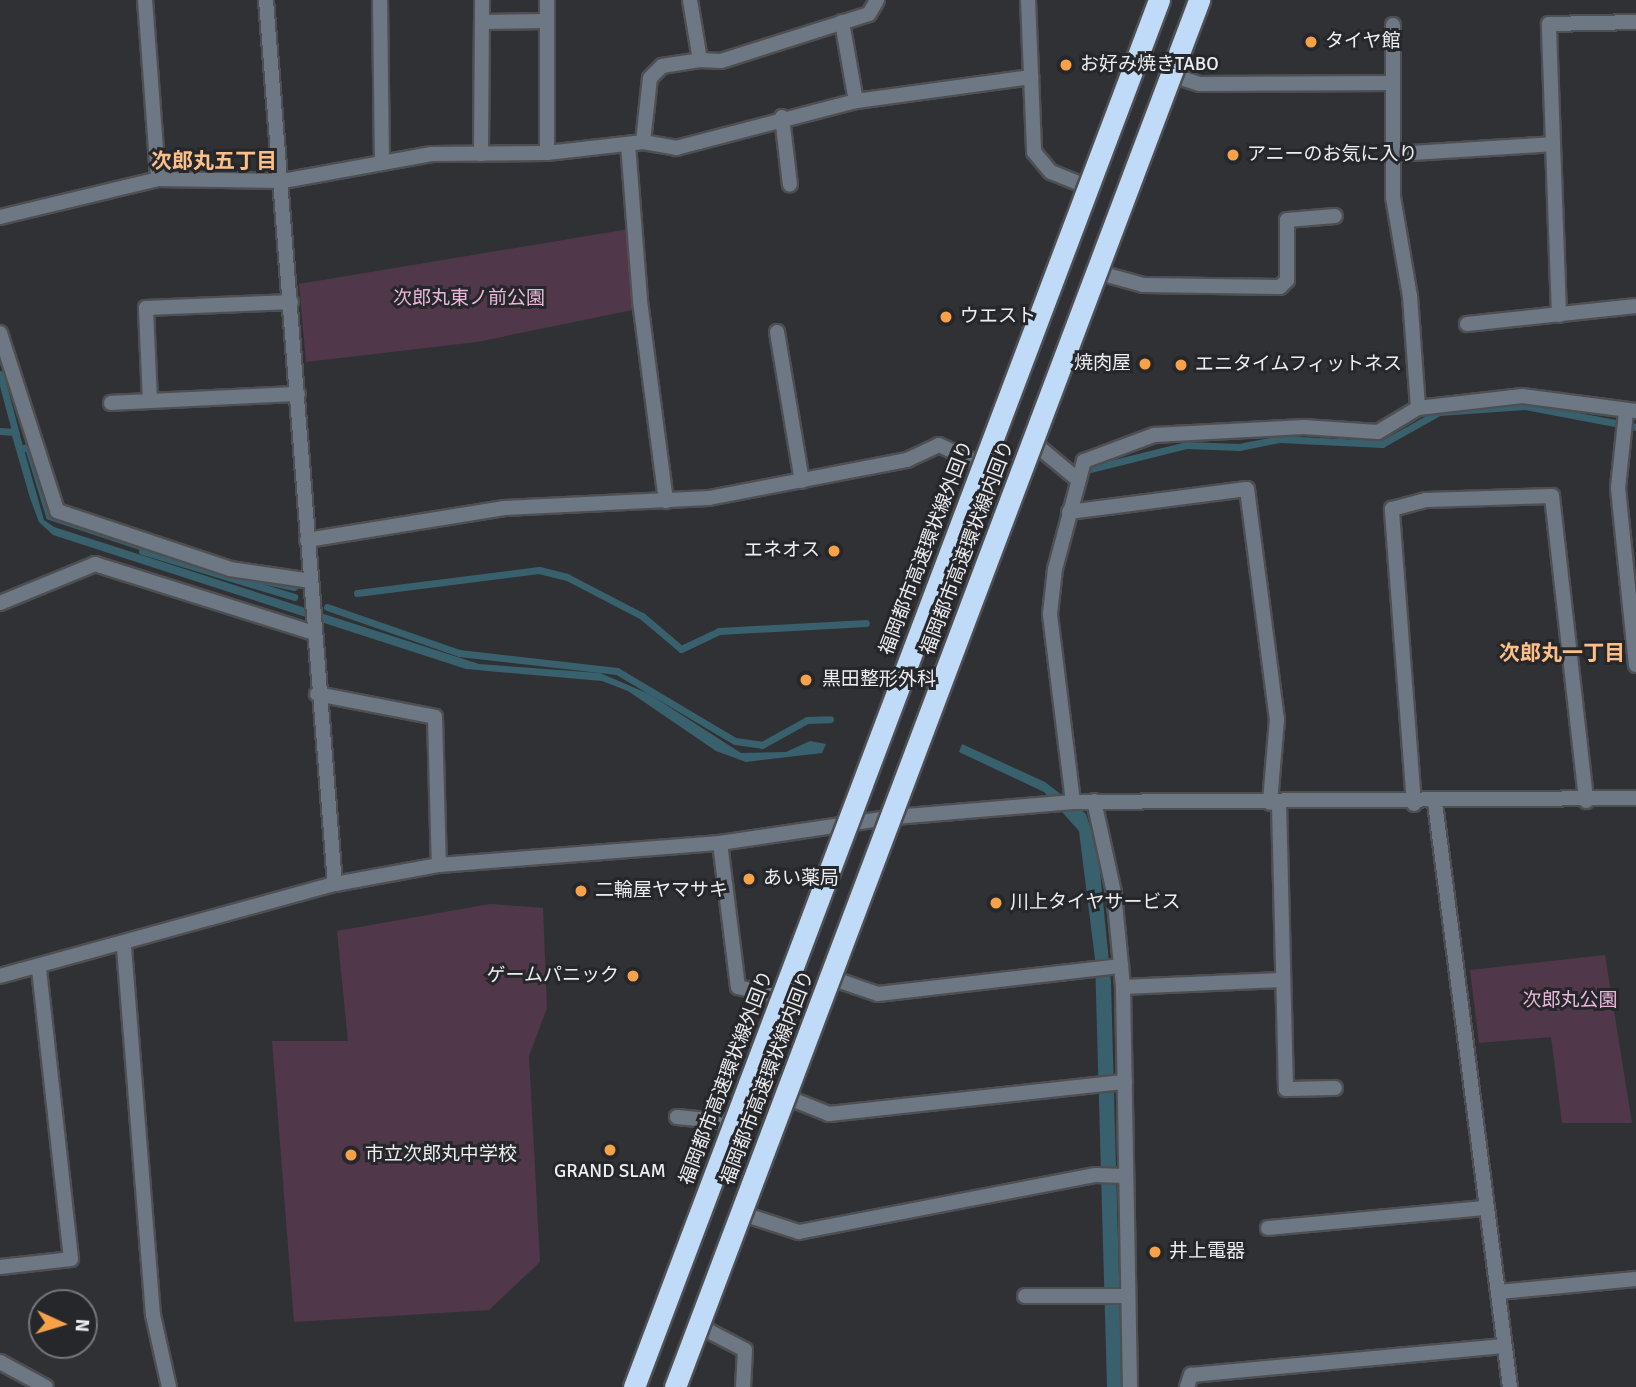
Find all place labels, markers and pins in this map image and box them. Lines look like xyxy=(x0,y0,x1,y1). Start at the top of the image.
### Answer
place label: タイヤ館 xyxy=(1325,31,1401,53)
marker: タイヤ館 xyxy=(1303,34,1319,50)
place label: お好み焼きTABO xyxy=(1080,54,1219,76)
marker: お好み焼きTABO xyxy=(1058,57,1074,73)
place label: アニーのお気に入り xyxy=(1247,144,1418,166)
marker: アニーのお気に入り xyxy=(1225,147,1241,163)
place label: ウエスト xyxy=(960,306,1036,328)
marker: ウエスト xyxy=(938,309,954,325)
place label: 焼肉屋 xyxy=(1074,353,1131,375)
place label: エニタイムフィットネス xyxy=(1195,354,1404,376)
marker: 焼肉屋 xyxy=(1137,356,1153,372)
marker: エニタイムフィットネス xyxy=(1173,357,1189,373)
place label: エネオス xyxy=(744,540,820,562)
marker: エネオス xyxy=(826,543,842,559)
place label: 黒田整形外科 xyxy=(822,669,936,691)
marker: 黒田整形外科 xyxy=(796,670,816,690)
place label: あい薬局 xyxy=(763,868,839,890)
marker: あい薬局 xyxy=(741,871,757,887)
place label: 二輪屋ヤマサキ xyxy=(595,880,728,902)
marker: 二輪屋ヤマサキ xyxy=(573,883,589,899)
place label: 川上タイヤサービス xyxy=(1010,892,1181,914)
marker: 川上タイヤサービス xyxy=(988,895,1004,911)
place label: ゲームパニック xyxy=(486,965,619,987)
marker: ゲームパニック xyxy=(625,968,641,984)
marker: GRAND SLAM xyxy=(602,1142,618,1158)
place label: 市立次郎丸中学校 xyxy=(365,1144,517,1166)
marker: 市立次郎丸中学校 xyxy=(343,1147,359,1163)
place label: GRAND SLAM xyxy=(554,1161,666,1183)
place label: 井上電器 xyxy=(1169,1241,1245,1263)
marker: 井上電器 xyxy=(1147,1244,1163,1260)

